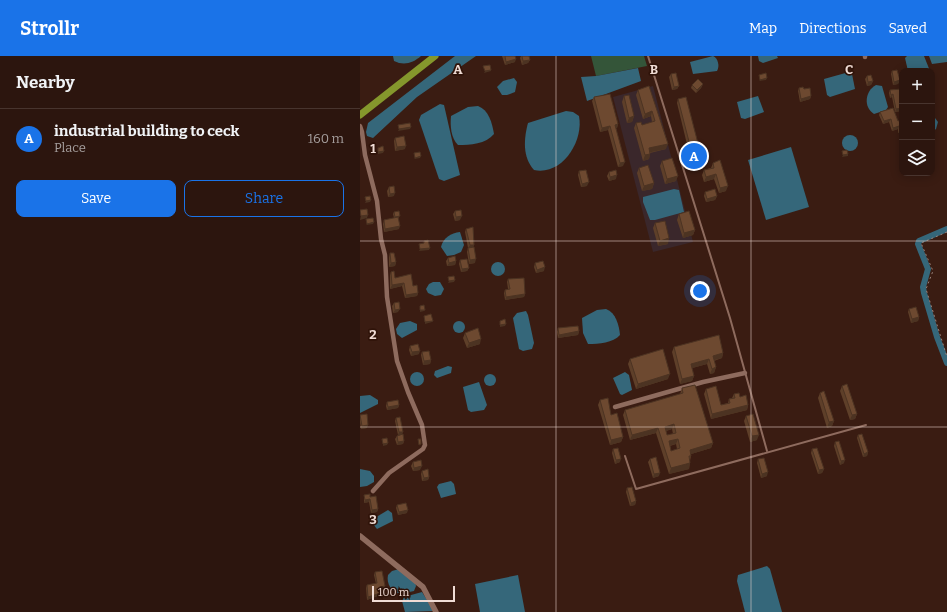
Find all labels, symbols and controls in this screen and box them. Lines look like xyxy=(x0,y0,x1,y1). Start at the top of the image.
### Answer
text: Strollr xyxy=(20,17,79,40)
text: Map xyxy=(749,20,777,37)
text: Directions xyxy=(799,20,867,37)
text: Saved xyxy=(889,20,927,37)
text: A xyxy=(453,62,463,77)
text: B xyxy=(650,62,658,77)
text: C xyxy=(845,62,853,77)
map controls xyxy=(899,68,935,176)
button: + xyxy=(899,68,935,104)
text: Nearby xyxy=(16,72,75,93)
button: − xyxy=(899,104,935,140)
text: industrial building to ceck xyxy=(54,122,240,140)
text: A xyxy=(24,131,34,146)
text: 160 m xyxy=(308,131,344,146)
text: Place xyxy=(54,140,86,155)
button: layers xyxy=(899,140,935,176)
text: 1 xyxy=(370,141,376,156)
pin: A xyxy=(681,141,707,171)
button: Save xyxy=(16,180,176,217)
button: Share xyxy=(184,180,344,217)
your location xyxy=(690,281,710,301)
text: 2 xyxy=(369,327,377,342)
text: 3 xyxy=(369,512,377,527)
scale bar xyxy=(372,584,455,603)
text: 100 m xyxy=(378,586,409,599)

